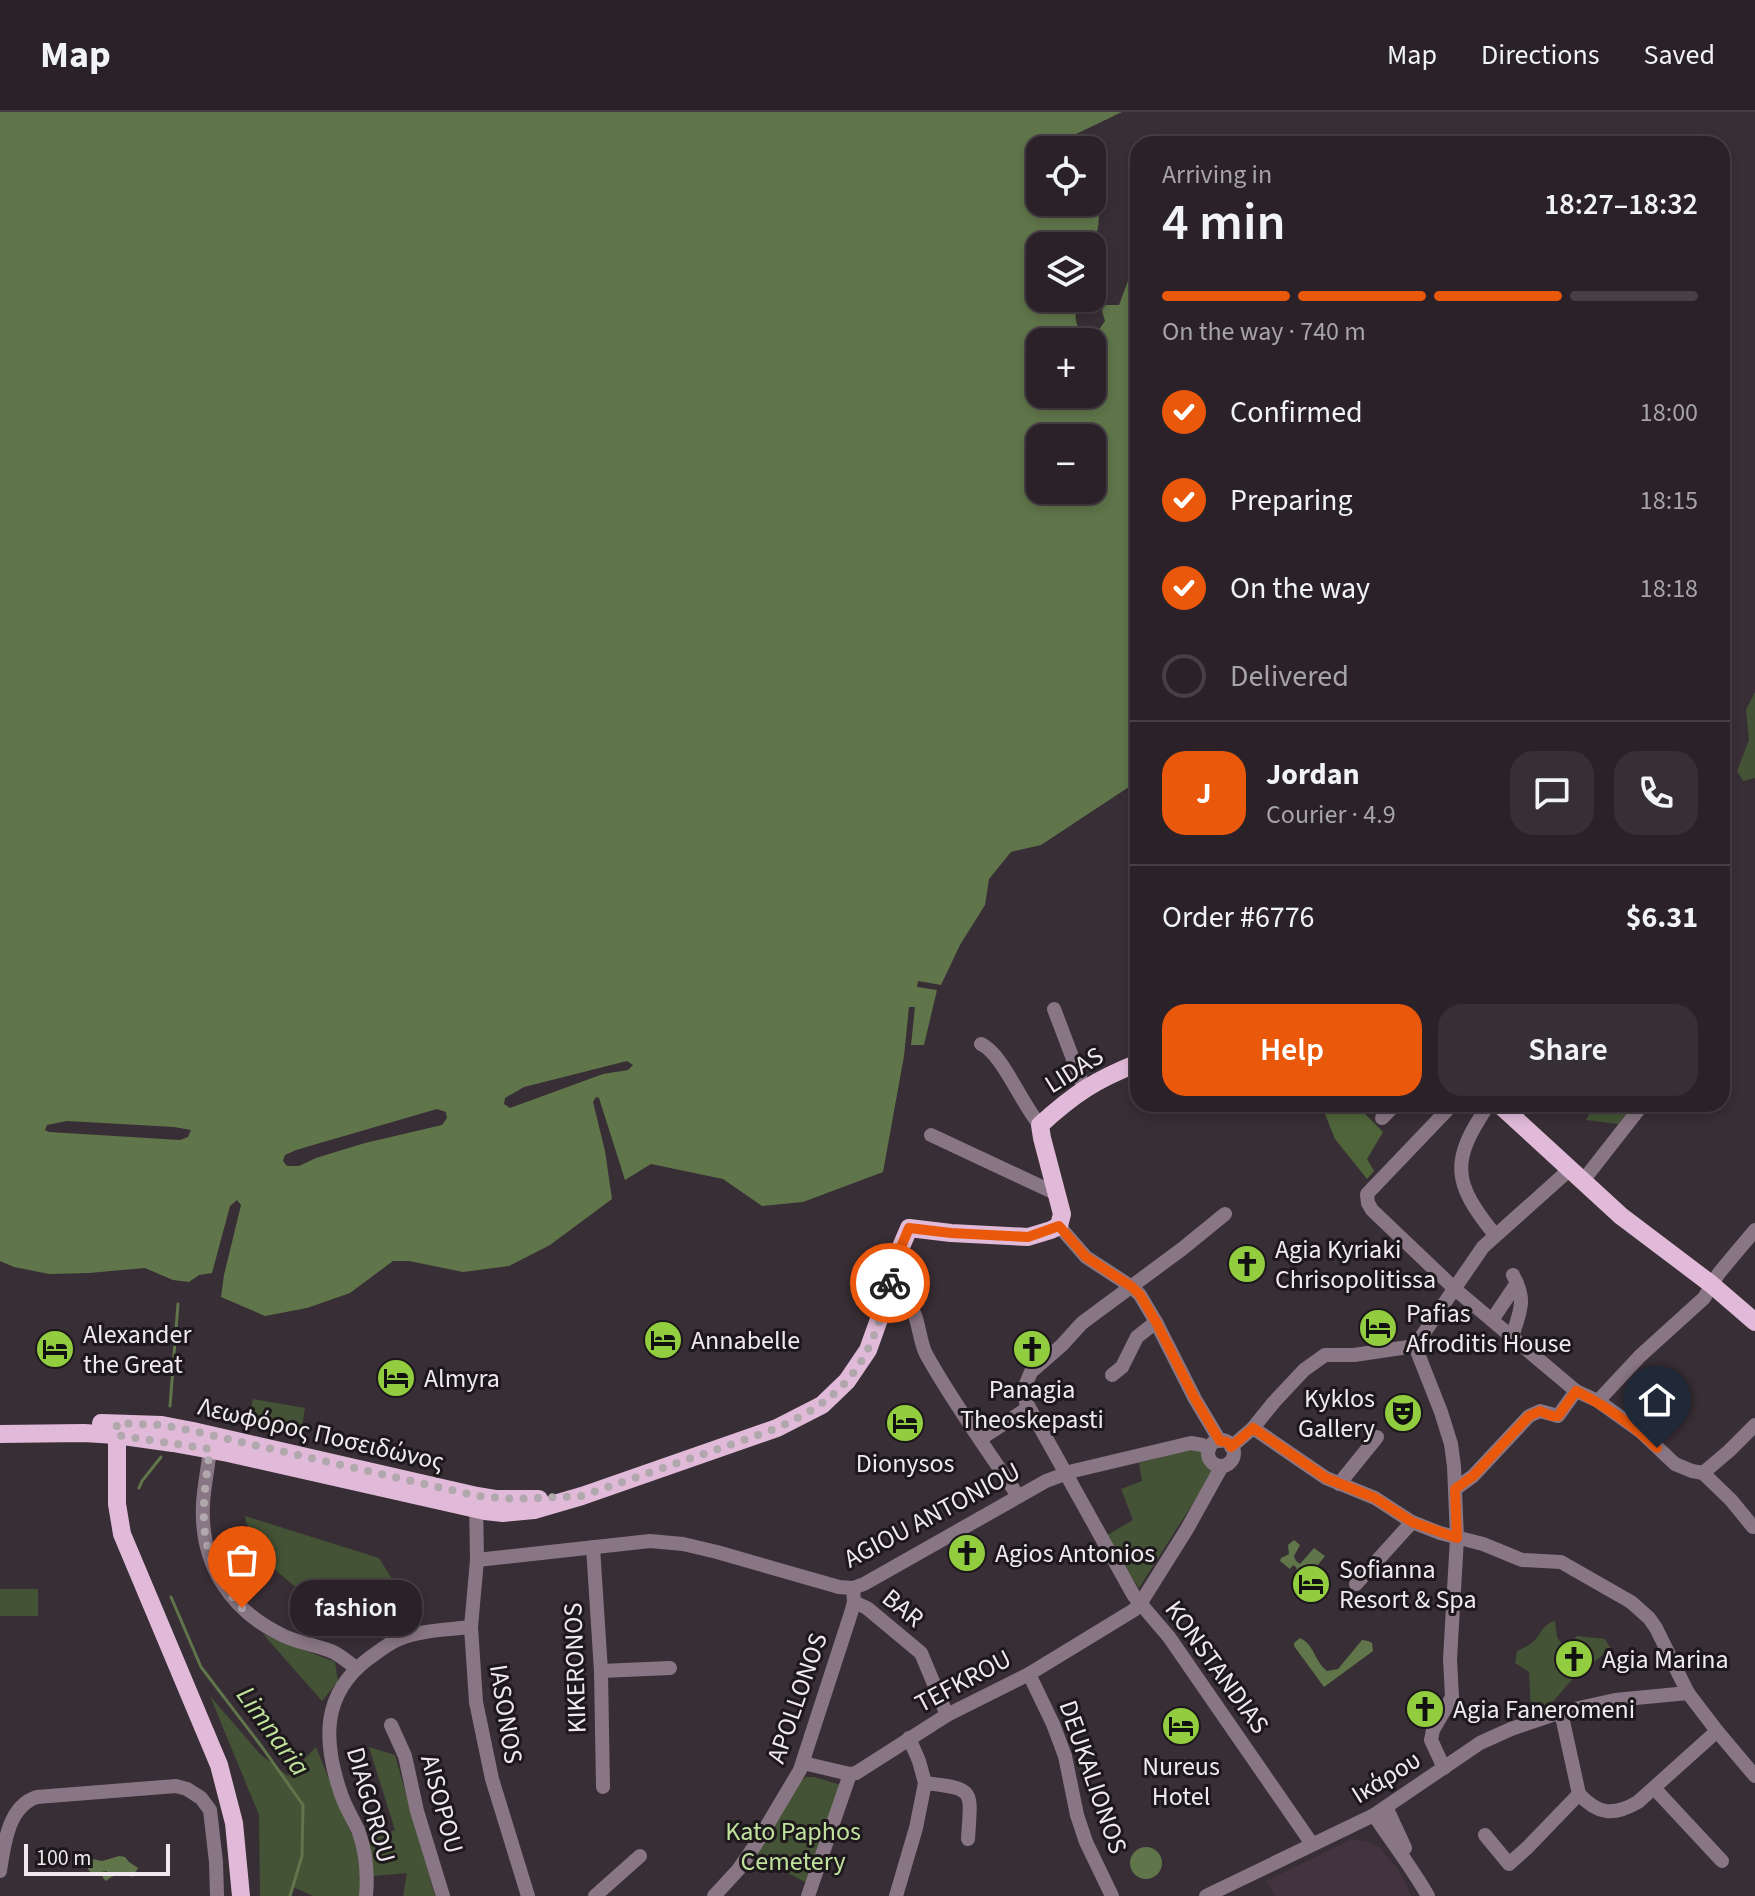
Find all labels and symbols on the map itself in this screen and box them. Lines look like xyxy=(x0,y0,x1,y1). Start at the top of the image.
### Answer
street label: LIDAS xyxy=(1037,1038,1111,1102)
place label: Agia Kyriaki Chrisopolitissa xyxy=(1275,1231,1436,1298)
courier xyxy=(850,1243,930,1323)
church icon: Agia Kyriaki Chrisopolitissa xyxy=(1226,1243,1268,1285)
place label: Pafias Afroditis House xyxy=(1406,1295,1571,1362)
hotel icon: Pafias Afroditis House xyxy=(1357,1307,1399,1349)
place label: Alexander the Great xyxy=(83,1316,192,1383)
hotel icon: Annabelle xyxy=(642,1319,684,1361)
place label: Annabelle xyxy=(691,1322,800,1359)
hotel icon: Alexander the Great xyxy=(34,1328,76,1370)
church icon: Panagia Theoskepasti xyxy=(1011,1328,1053,1370)
hotel icon: Almyra xyxy=(375,1357,417,1399)
place label: Almyra xyxy=(424,1360,500,1397)
pin xyxy=(1623,1366,1691,1448)
place label: Panagia Theoskepasti xyxy=(960,1371,1104,1438)
place label: Kyklos Gallery xyxy=(1298,1380,1375,1447)
street label: Λεωφόρος Ποσειδώνος xyxy=(194,1388,448,1480)
theatre icon: Kyklos Gallery xyxy=(1382,1392,1424,1434)
hotel icon: Dionysos xyxy=(884,1402,926,1444)
place label: Dionysos xyxy=(856,1445,954,1482)
street label: AGIOU ANTONIOU xyxy=(837,1453,1027,1577)
pin xyxy=(208,1526,276,1608)
church icon: Agios Antonios xyxy=(946,1532,988,1574)
place label: Agios Antonios xyxy=(995,1535,1155,1572)
place label: Sofianna Resort & Spa xyxy=(1339,1551,1477,1618)
hotel icon: Sofianna Resort & Spa xyxy=(1290,1563,1332,1605)
callout: fashion xyxy=(290,1580,422,1636)
street label: BAR xyxy=(874,1580,932,1636)
street label: KONSTANDIAS xyxy=(1156,1593,1278,1741)
street label: KIKERONOS xyxy=(554,1602,596,1734)
street label: APOLLONOS xyxy=(757,1628,837,1768)
church icon: Agia Marina xyxy=(1553,1638,1595,1680)
street label: TEFKROU xyxy=(908,1640,1018,1722)
place label: Agia Marina xyxy=(1602,1641,1729,1678)
street label: IASONOS xyxy=(480,1662,532,1766)
water label: Limnaria xyxy=(227,1678,319,1784)
church icon: Agia Faneromeni xyxy=(1404,1688,1446,1730)
place label: Agia Faneromeni xyxy=(1453,1691,1635,1728)
street label: DEUKALIONOS xyxy=(1049,1695,1137,1859)
hotel icon: Nureus Hotel xyxy=(1160,1705,1202,1747)
street label: Ικάρου xyxy=(1344,1741,1428,1813)
street label: DIAGOROU xyxy=(337,1743,405,1867)
place label: Nureus Hotel xyxy=(1142,1748,1220,1815)
street label: AISOPOU xyxy=(411,1751,473,1857)
park label: Kato Paphos Cemetery xyxy=(725,1813,861,1880)
scale bar xyxy=(24,1840,170,1876)

